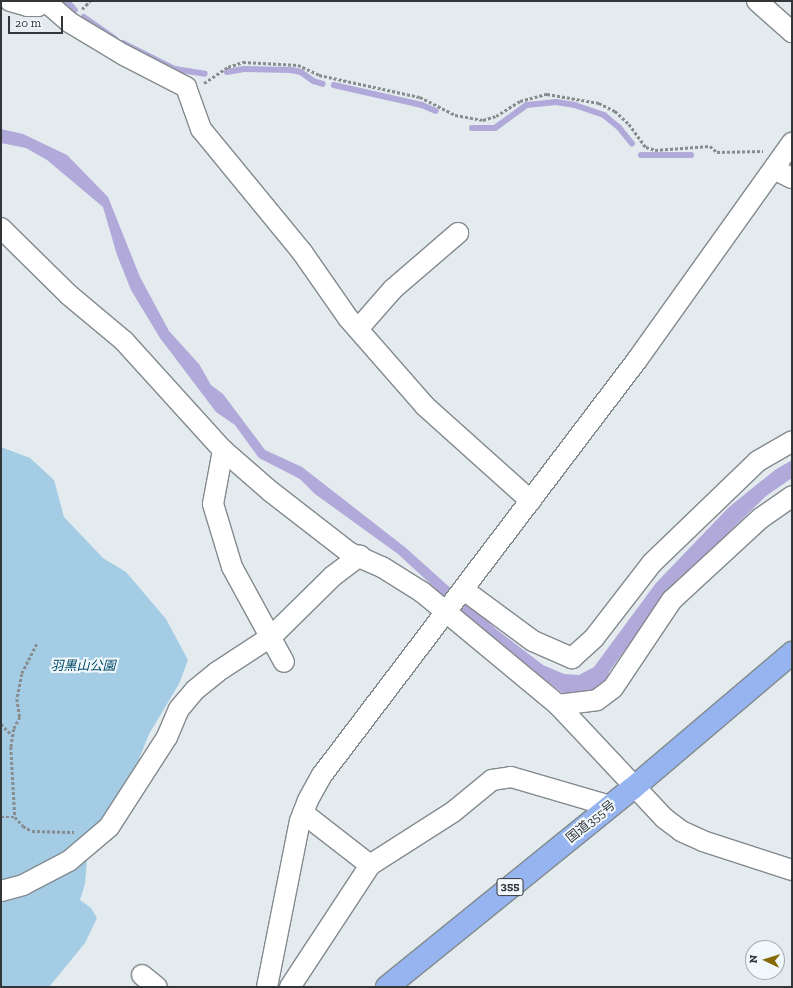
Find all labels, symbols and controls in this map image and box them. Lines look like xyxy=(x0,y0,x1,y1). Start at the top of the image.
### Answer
scale bar xyxy=(10,8,65,34)
text: 20 m xyxy=(15,16,41,30)
park label: 羽黒山公園 xyxy=(51,658,115,674)
street label: 国道355号 xyxy=(563,797,619,847)
road number: 355 xyxy=(496,877,524,897)
north arrow xyxy=(745,940,785,980)
text: N xyxy=(747,955,760,964)

